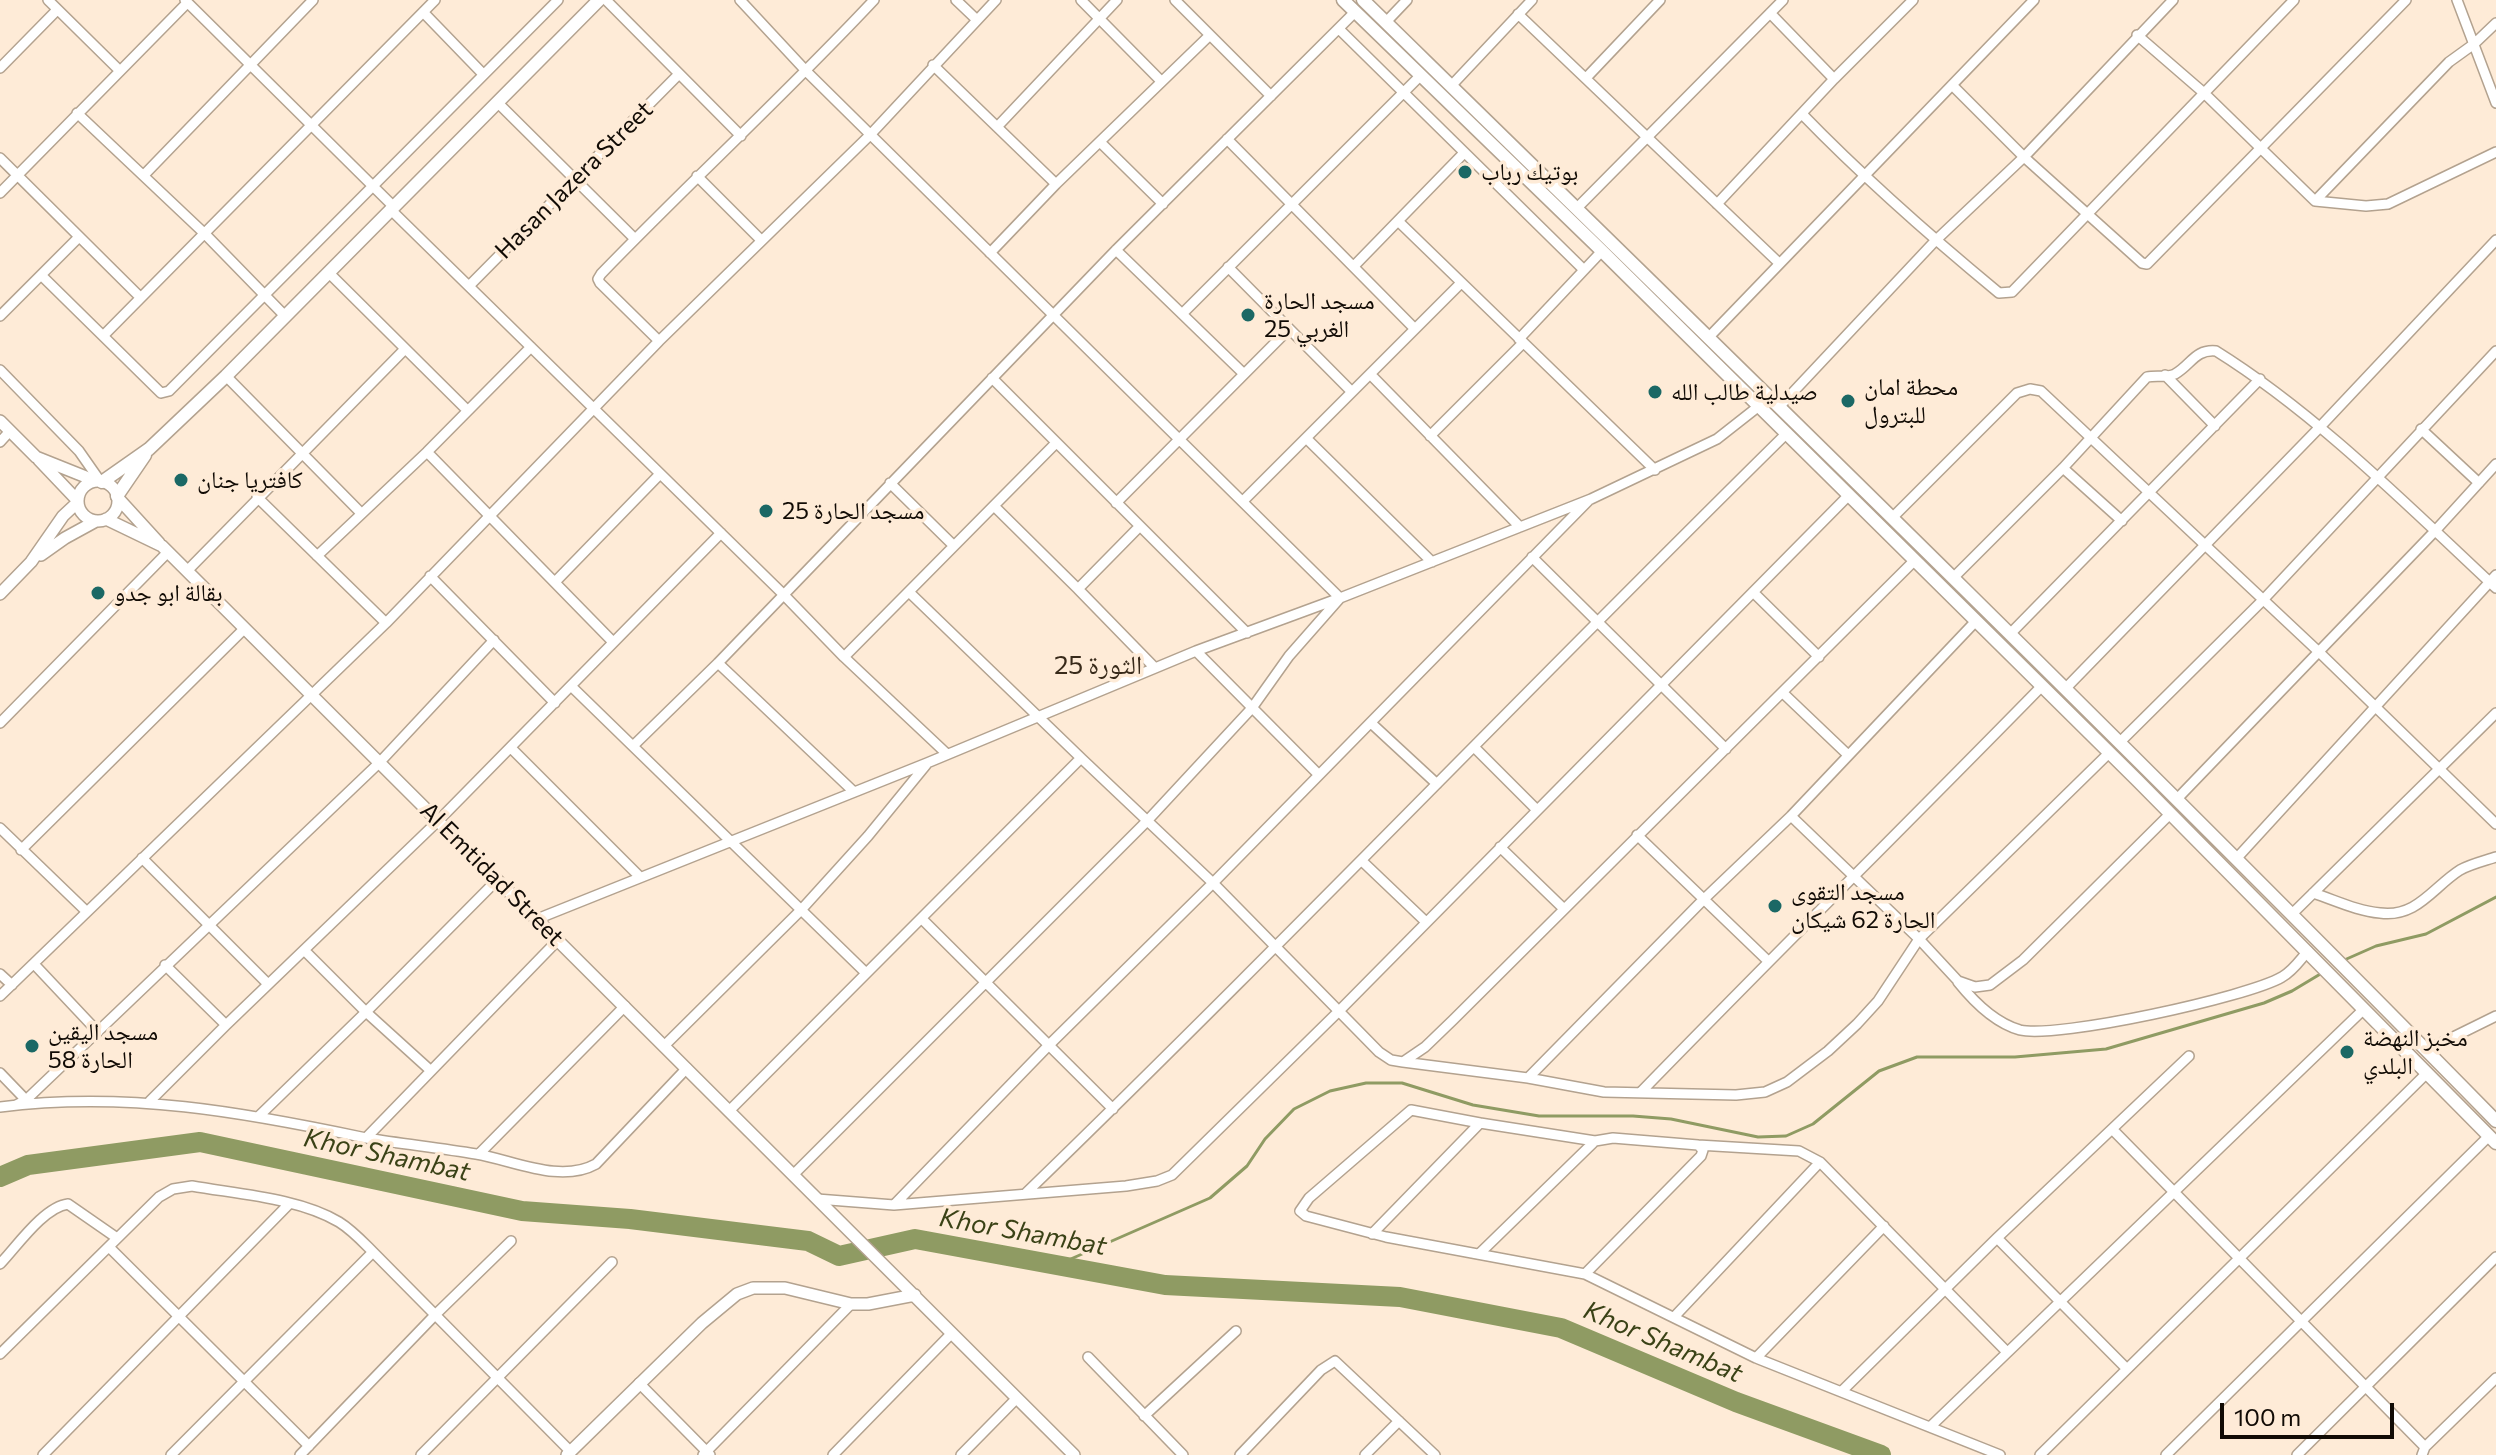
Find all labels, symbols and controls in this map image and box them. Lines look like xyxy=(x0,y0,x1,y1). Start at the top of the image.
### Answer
street label: Hasan Jazera Street xyxy=(489,95,659,265)
place label: بوتيك رباب xyxy=(1481,158,1578,186)
marker: بوتيك رباب xyxy=(1456,163,1474,181)
place label: مسجد الحارة 25 الغربي xyxy=(1264,287,1375,343)
marker: مسجد الحارة 25 الغربي xyxy=(1239,306,1257,324)
place label: محطة امان للبترول xyxy=(1864,373,1958,429)
place label: صيدلية طالب الله xyxy=(1671,378,1818,406)
marker: صيدلية طالب الله xyxy=(1646,383,1664,401)
marker: محطة امان للبترول xyxy=(1839,392,1857,410)
place label: كافتريا جنان xyxy=(197,466,303,494)
marker: كافتريا جنان xyxy=(172,471,190,489)
place label: مسجد الحارة 25 xyxy=(782,497,924,525)
marker: مسجد الحارة 25 xyxy=(757,502,775,520)
place label: بقالة ابو جدو xyxy=(114,579,223,607)
marker: بقالة ابو جدو xyxy=(89,584,107,602)
district label: الثورة 25 xyxy=(1054,649,1142,681)
street label: Al Emtidad Street xyxy=(414,796,570,952)
place label: مسجد التقوى الحارة 62 شيكان xyxy=(1791,878,1935,934)
marker: مسجد التقوى الحارة 62 شيكان xyxy=(1766,897,1784,915)
place label: مسجد اليقين الحارة 58 xyxy=(48,1018,158,1074)
place label: مخبز النهضة البلدي xyxy=(2363,1024,2468,1080)
marker: مسجد اليقين الحارة 58 xyxy=(23,1037,41,1055)
marker: مخبز النهضة البلدي xyxy=(2338,1043,2356,1061)
water label: Khor Shambat xyxy=(301,1122,473,1188)
water label: Khor Shambat xyxy=(937,1202,1109,1262)
water label: Khor Shambat xyxy=(1579,1295,1747,1389)
scale bar xyxy=(2224,1387,2398,1437)
text: 100 m xyxy=(2234,1402,2301,1431)

